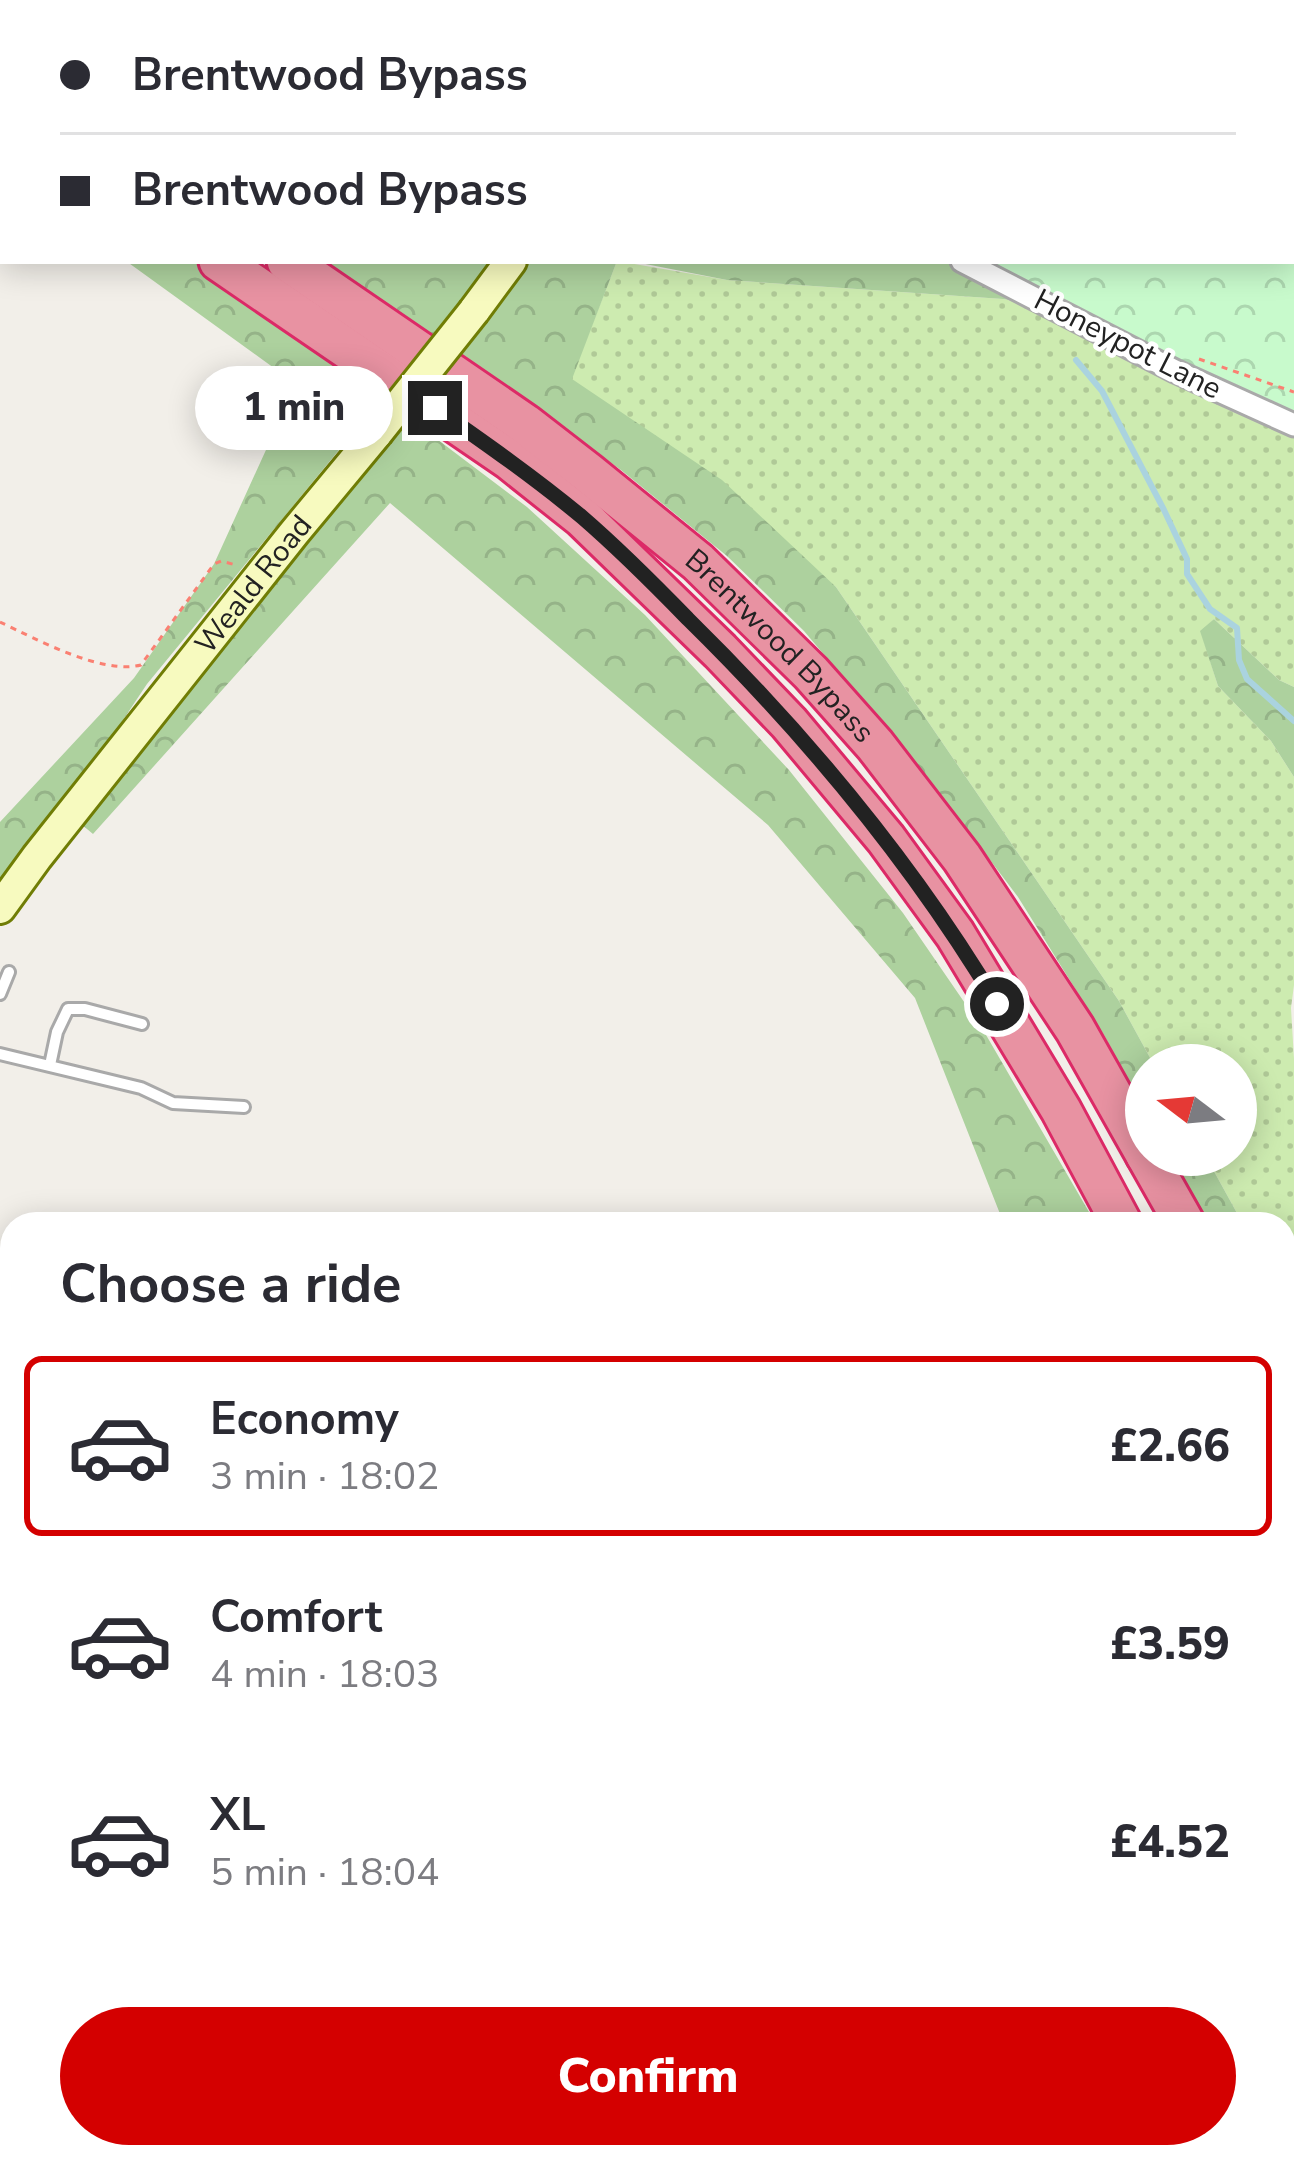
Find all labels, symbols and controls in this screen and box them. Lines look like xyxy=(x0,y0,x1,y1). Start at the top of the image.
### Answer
text: Brentwood Bypass xyxy=(132,45,528,106)
text: Brentwood Bypass xyxy=(132,160,528,221)
street label: Honeypot Lane xyxy=(1027,280,1228,409)
callout: 1 min xyxy=(195,366,393,450)
text: 1 min xyxy=(243,381,345,434)
route end xyxy=(408,381,462,435)
street label: Weald Road xyxy=(186,506,322,663)
street label: Brentwood Bypass xyxy=(676,540,884,752)
route start xyxy=(970,977,1024,1031)
north arrow xyxy=(1125,1044,1257,1176)
map controls xyxy=(1125,1044,1257,1176)
text: Choose a ride xyxy=(60,1247,401,1321)
text: Economy xyxy=(210,1389,399,1450)
icon: car xyxy=(66,1392,174,1500)
text: £2.66 xyxy=(1110,1416,1230,1477)
text: 3 min · 18:02 xyxy=(210,1450,439,1503)
text: Comfort xyxy=(210,1587,382,1648)
icon: car xyxy=(66,1590,174,1698)
text: £3.59 xyxy=(1110,1614,1230,1675)
text: 4 min · 18:03 xyxy=(210,1648,439,1701)
text: XL xyxy=(210,1785,266,1846)
icon: car xyxy=(66,1788,174,1896)
text: £4.52 xyxy=(1110,1812,1230,1873)
text: 5 min · 18:04 xyxy=(210,1846,439,1899)
button: Confirm xyxy=(60,2007,1236,2145)

